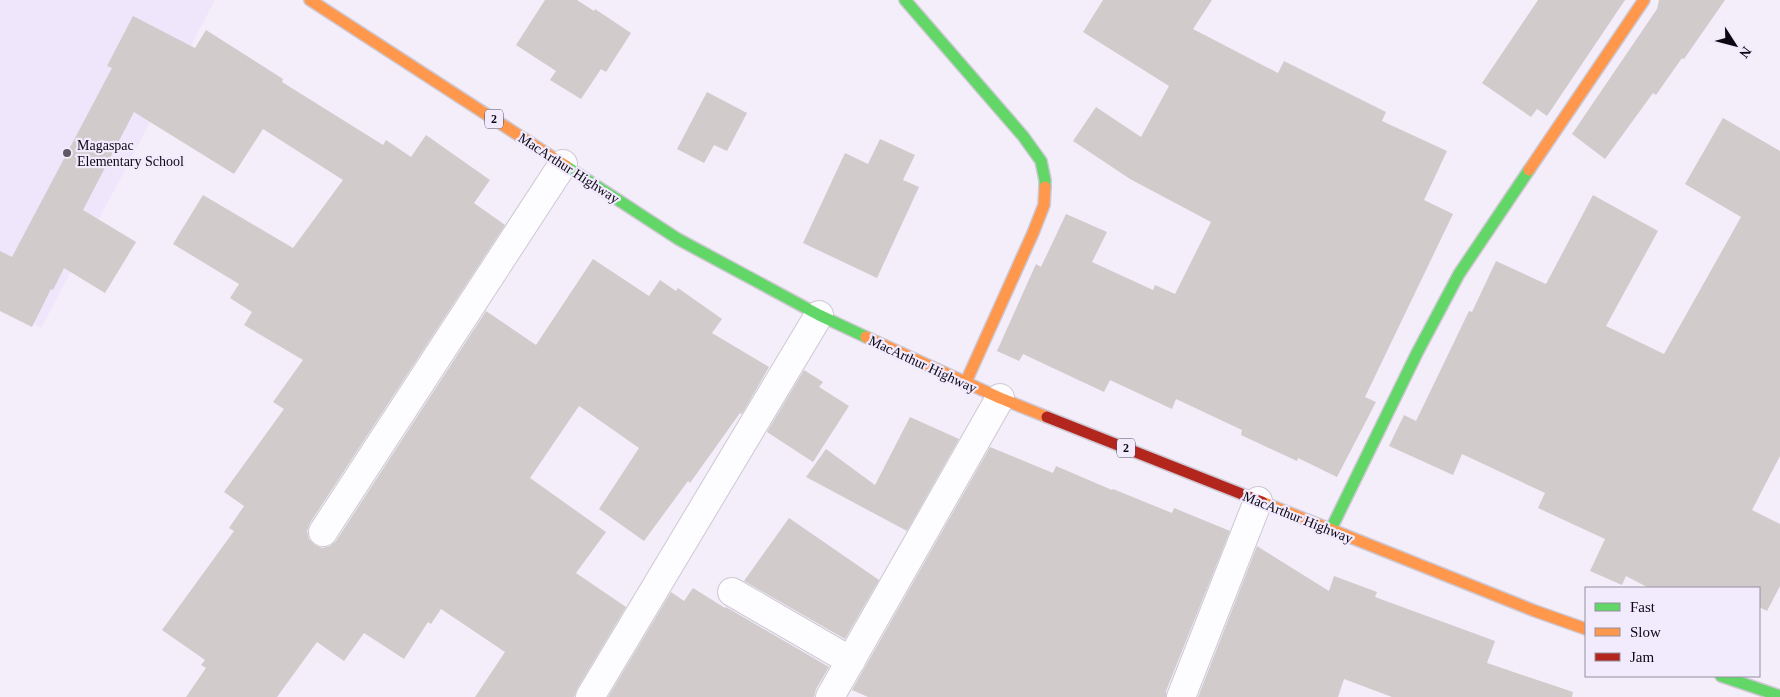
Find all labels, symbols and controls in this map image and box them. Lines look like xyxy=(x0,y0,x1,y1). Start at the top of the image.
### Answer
north arrow xyxy=(1710,20,1760,70)
text: N xyxy=(1736,44,1754,61)
road number: 2 xyxy=(485,110,503,128)
street label: MacArthur Highway xyxy=(516,130,622,207)
place label: Magaspac Elementary School xyxy=(77,138,184,169)
marker: Magaspac Elementary School xyxy=(61,147,73,159)
street label: MacArthur Highway xyxy=(867,333,979,396)
road number: 2 xyxy=(1117,438,1135,458)
street label: MacArthur Highway xyxy=(1241,489,1355,546)
legend xyxy=(1585,587,1760,677)
text: Fast xyxy=(1630,599,1656,615)
text: Slow xyxy=(1630,624,1661,640)
text: Jam xyxy=(1630,649,1654,665)

